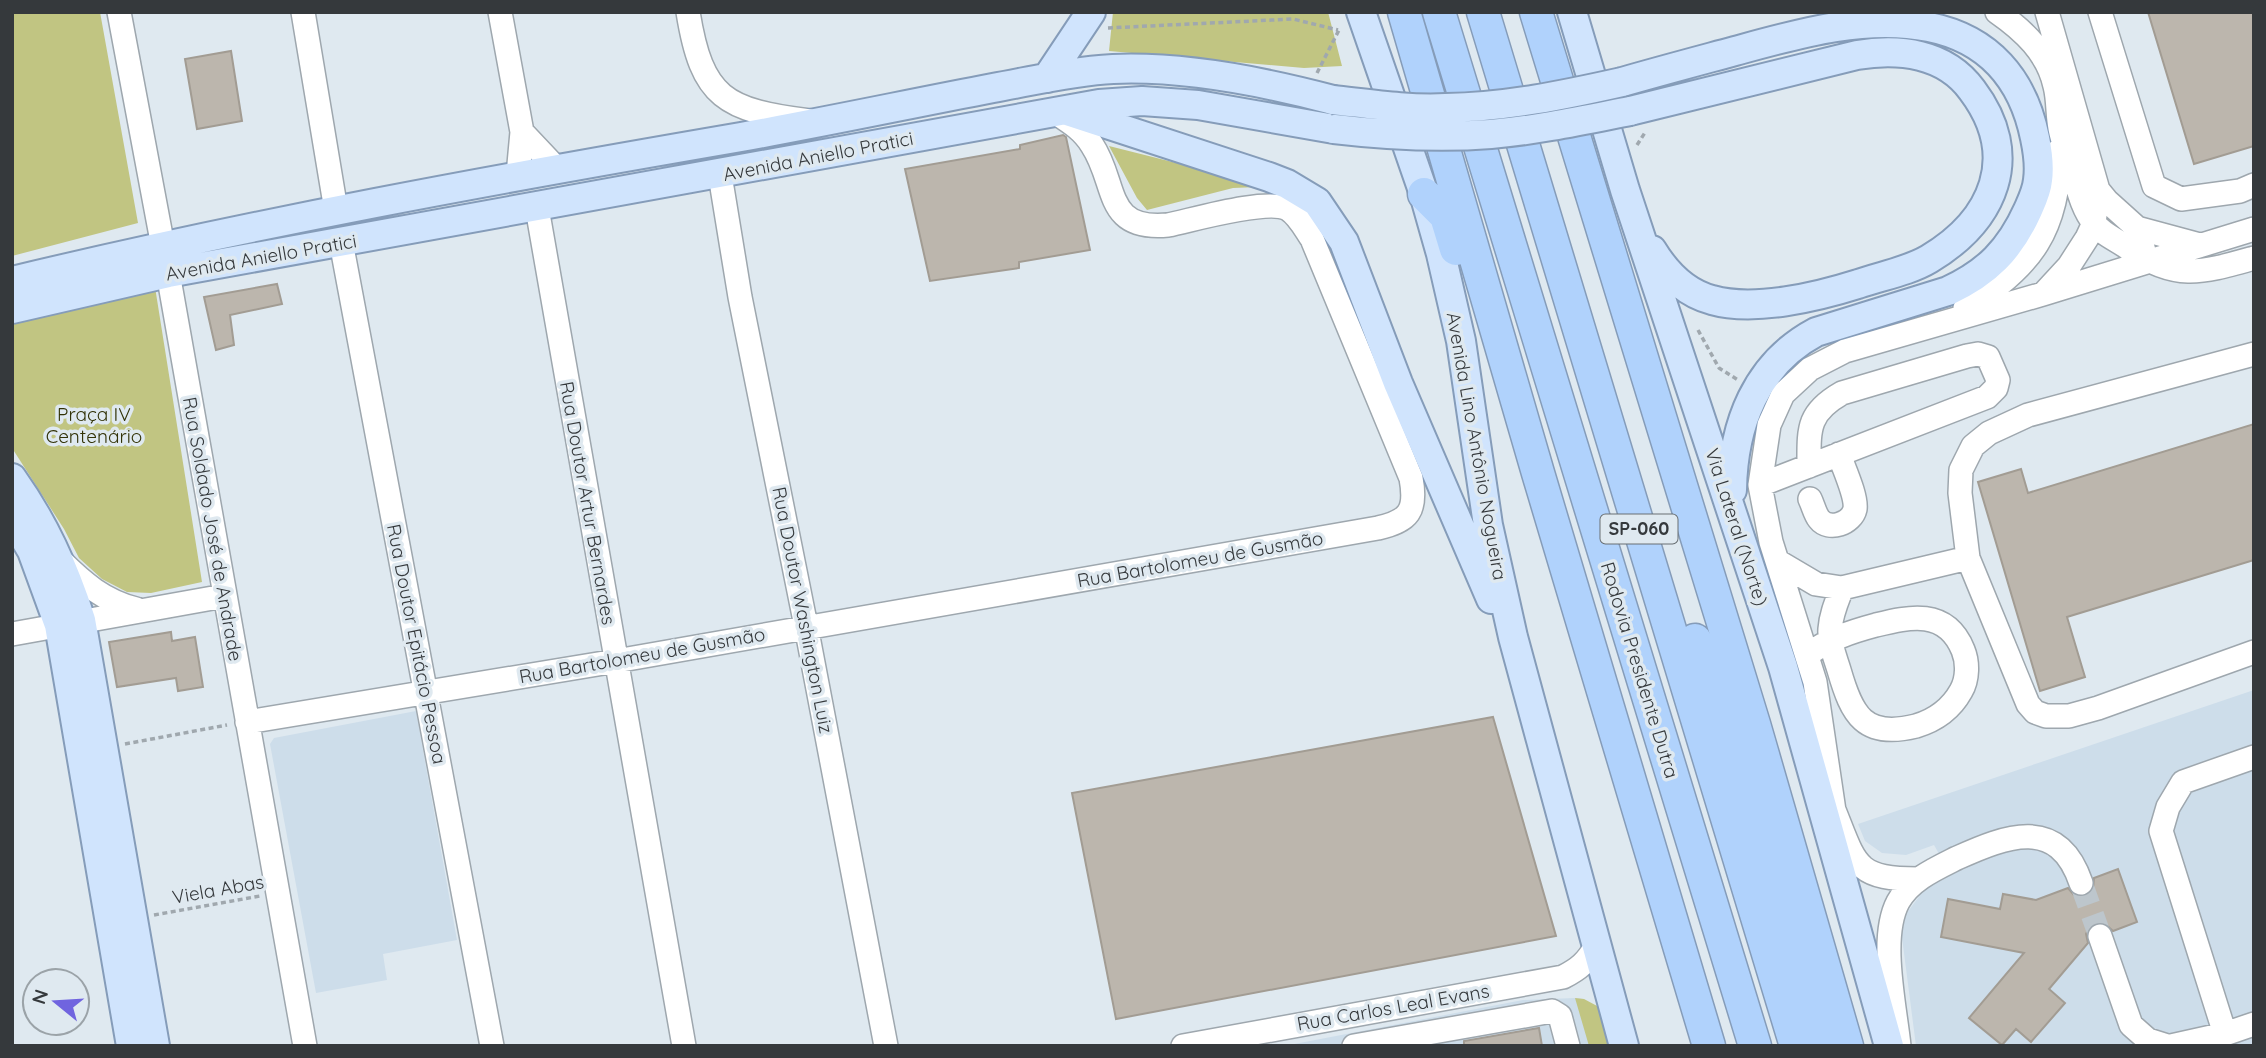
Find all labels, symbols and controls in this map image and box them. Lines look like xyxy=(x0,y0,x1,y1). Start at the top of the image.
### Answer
street label: Avenida Aniello Pratici xyxy=(721,126,915,186)
street label: Avenida Aniello Pratici xyxy=(164,228,358,286)
street label: Avenida Lino Antônio Nogueira xyxy=(1442,310,1512,582)
street label: Rua Doutor Artur Bernardes xyxy=(555,379,621,627)
street label: Rua Soldado José de Andrade xyxy=(178,395,248,663)
park label: Praça IV Centenário xyxy=(46,402,142,448)
street label: Via Lateral (Norte) xyxy=(1700,445,1774,609)
street label: Rua Doutor Washington Luiz xyxy=(767,485,839,735)
road number: SP-060 xyxy=(1600,514,1678,544)
street label: Rua Doutor Epitácio Pessoa xyxy=(382,522,452,766)
street label: Rua Bartolomeu de Gusmão xyxy=(1075,526,1325,592)
street label: Rodovia Presidente Dutra xyxy=(1596,559,1684,781)
street label: Rua Bartolomeu de Gusmão xyxy=(517,622,767,688)
street label: Viela Abas xyxy=(170,869,266,909)
north arrow xyxy=(21,967,91,1037)
street label: Rua Carlos Leal Evans xyxy=(1295,978,1491,1036)
text: N xyxy=(26,986,53,1007)

